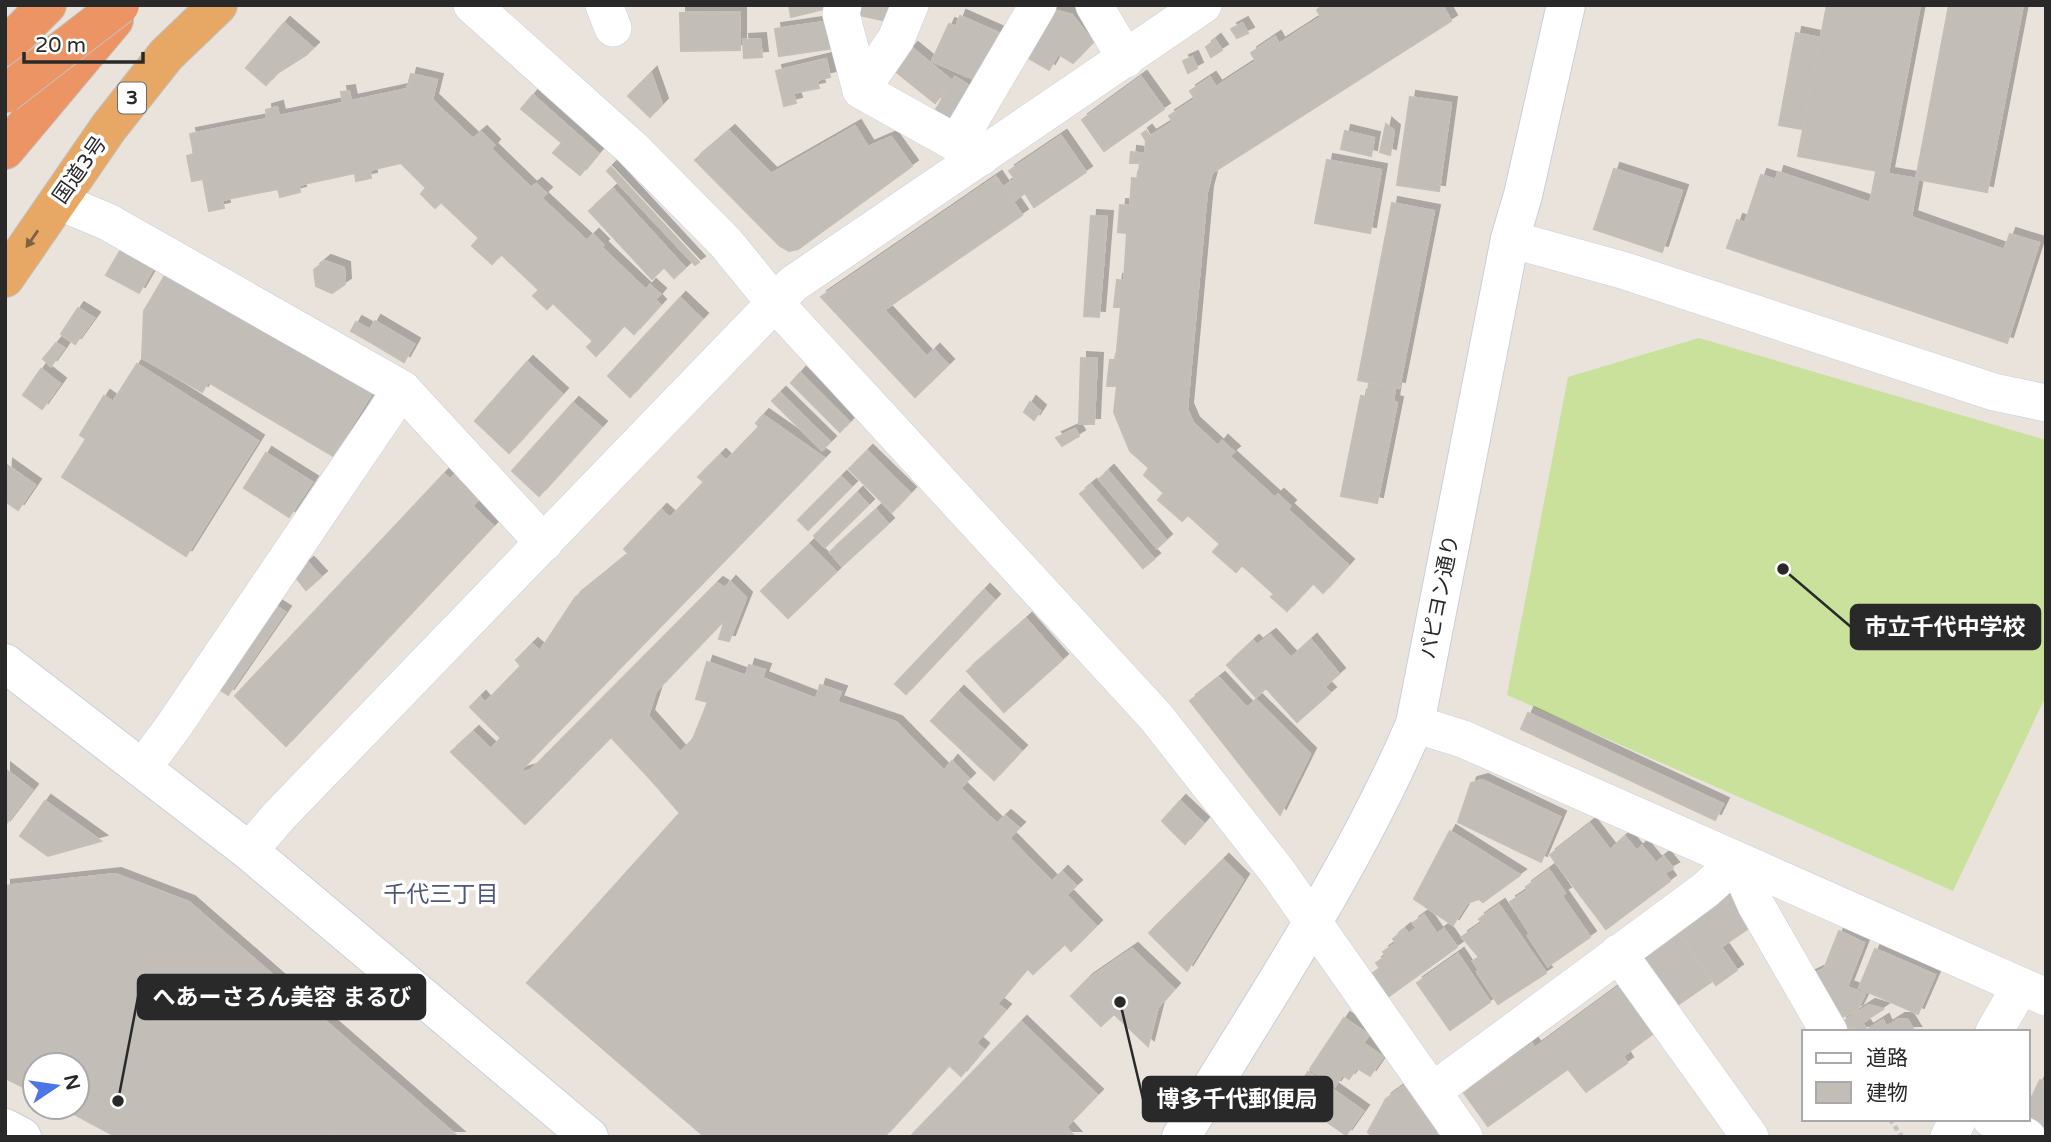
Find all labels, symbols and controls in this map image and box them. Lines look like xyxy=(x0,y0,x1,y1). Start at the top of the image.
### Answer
scale bar xyxy=(24,21,144,65)
text: 20 m xyxy=(35,33,86,58)
road number: 3 xyxy=(118,82,146,114)
street label: 国道3号 xyxy=(48,132,112,208)
one-way arrow xyxy=(25,230,39,248)
street label: パピヨン通り xyxy=(1416,533,1464,661)
callout: 市立千代中学校 xyxy=(1851,605,2040,649)
text: 市立千代中学校 xyxy=(1865,614,2026,642)
district label: 千代三丁目 xyxy=(384,881,499,909)
callout: へあーさろん美容 まるび xyxy=(138,975,425,1019)
text: へあーさろん美容 まるび xyxy=(153,984,411,1012)
legend xyxy=(1802,1030,2030,1121)
text: 道路 xyxy=(1866,1046,1908,1071)
north arrow xyxy=(21,1051,91,1121)
text: N xyxy=(59,1072,84,1092)
callout: 博多千代郵便局 xyxy=(1143,1077,1332,1121)
text: 建物 xyxy=(1866,1081,1908,1106)
text: 博多千代郵便局 xyxy=(1157,1086,1318,1114)

